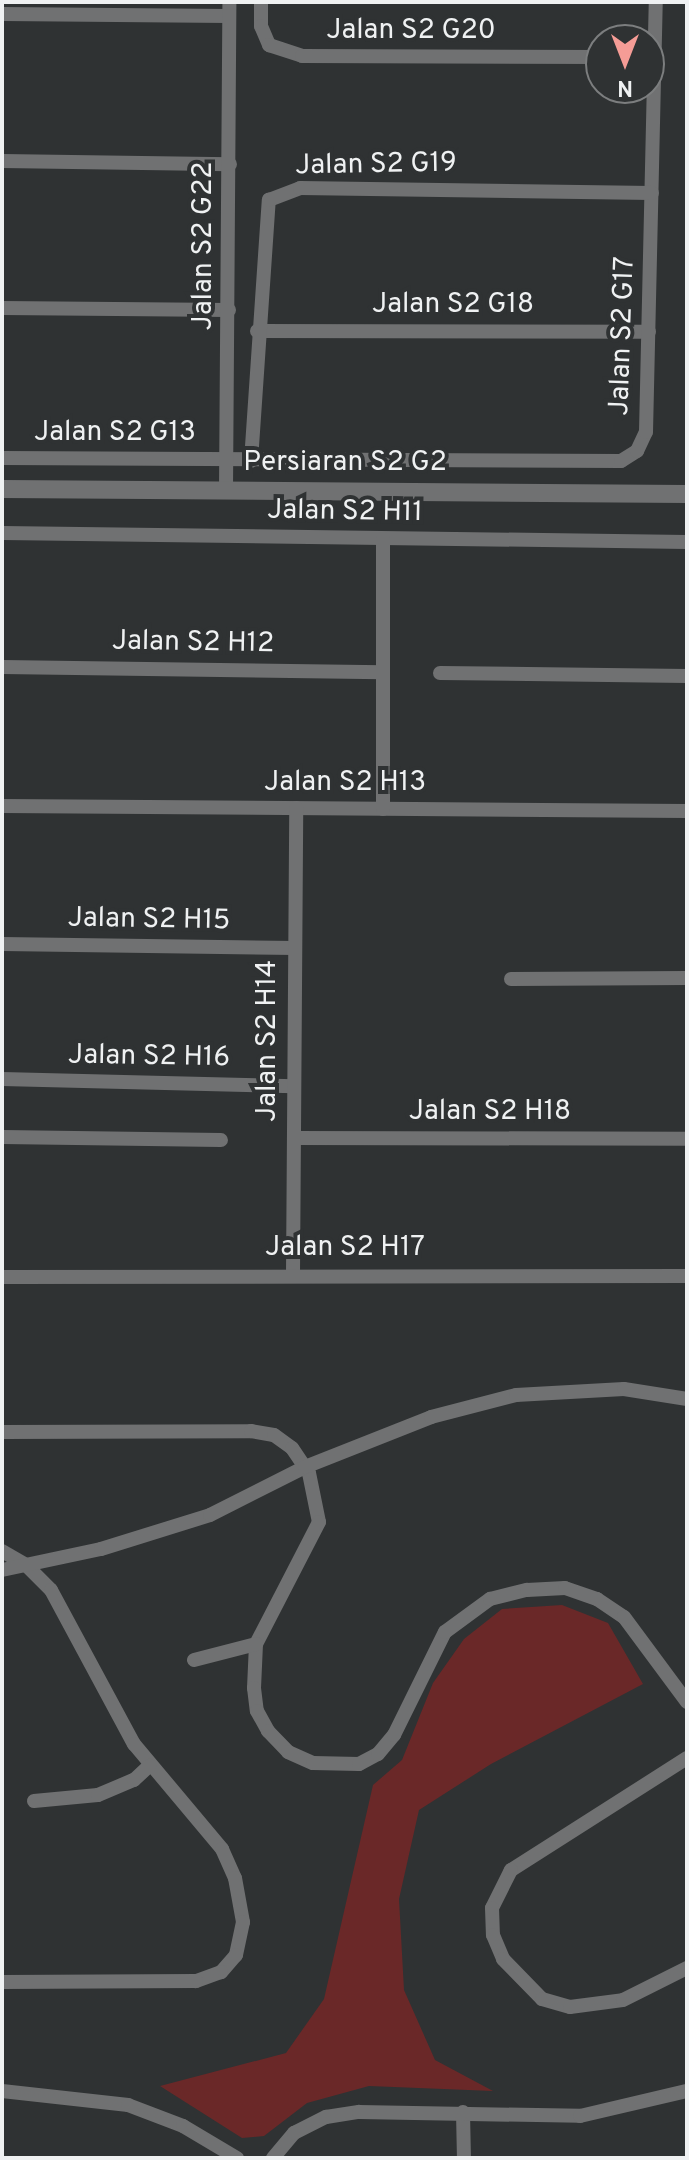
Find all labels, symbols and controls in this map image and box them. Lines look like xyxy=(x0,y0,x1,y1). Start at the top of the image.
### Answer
street label: Jalan S2 G20 xyxy=(326,14,496,48)
north arrow xyxy=(585,24,665,104)
text: N xyxy=(617,73,633,100)
street label: Jalan S2 G19 xyxy=(295,147,457,183)
street label: Jalan S2 G22 xyxy=(187,162,221,330)
street label: Jalan S2 G17 xyxy=(603,256,643,416)
street label: Jalan S2 G18 xyxy=(372,288,534,322)
street label: Jalan S2 G13 xyxy=(34,416,196,450)
street label: Persiaran S2 G2 xyxy=(243,446,447,480)
street label: Jalan S2 H11 xyxy=(267,494,423,530)
street label: Jalan S2 H12 xyxy=(111,625,275,661)
street label: Jalan S2 H13 xyxy=(264,766,426,800)
street label: Jalan S2 H15 xyxy=(67,902,231,938)
street label: Jalan S2 H14 xyxy=(251,960,285,1122)
street label: Jalan S2 H16 xyxy=(68,1039,230,1075)
street label: Jalan S2 H18 xyxy=(409,1095,571,1129)
street label: Jalan S2 H17 xyxy=(265,1231,425,1265)

